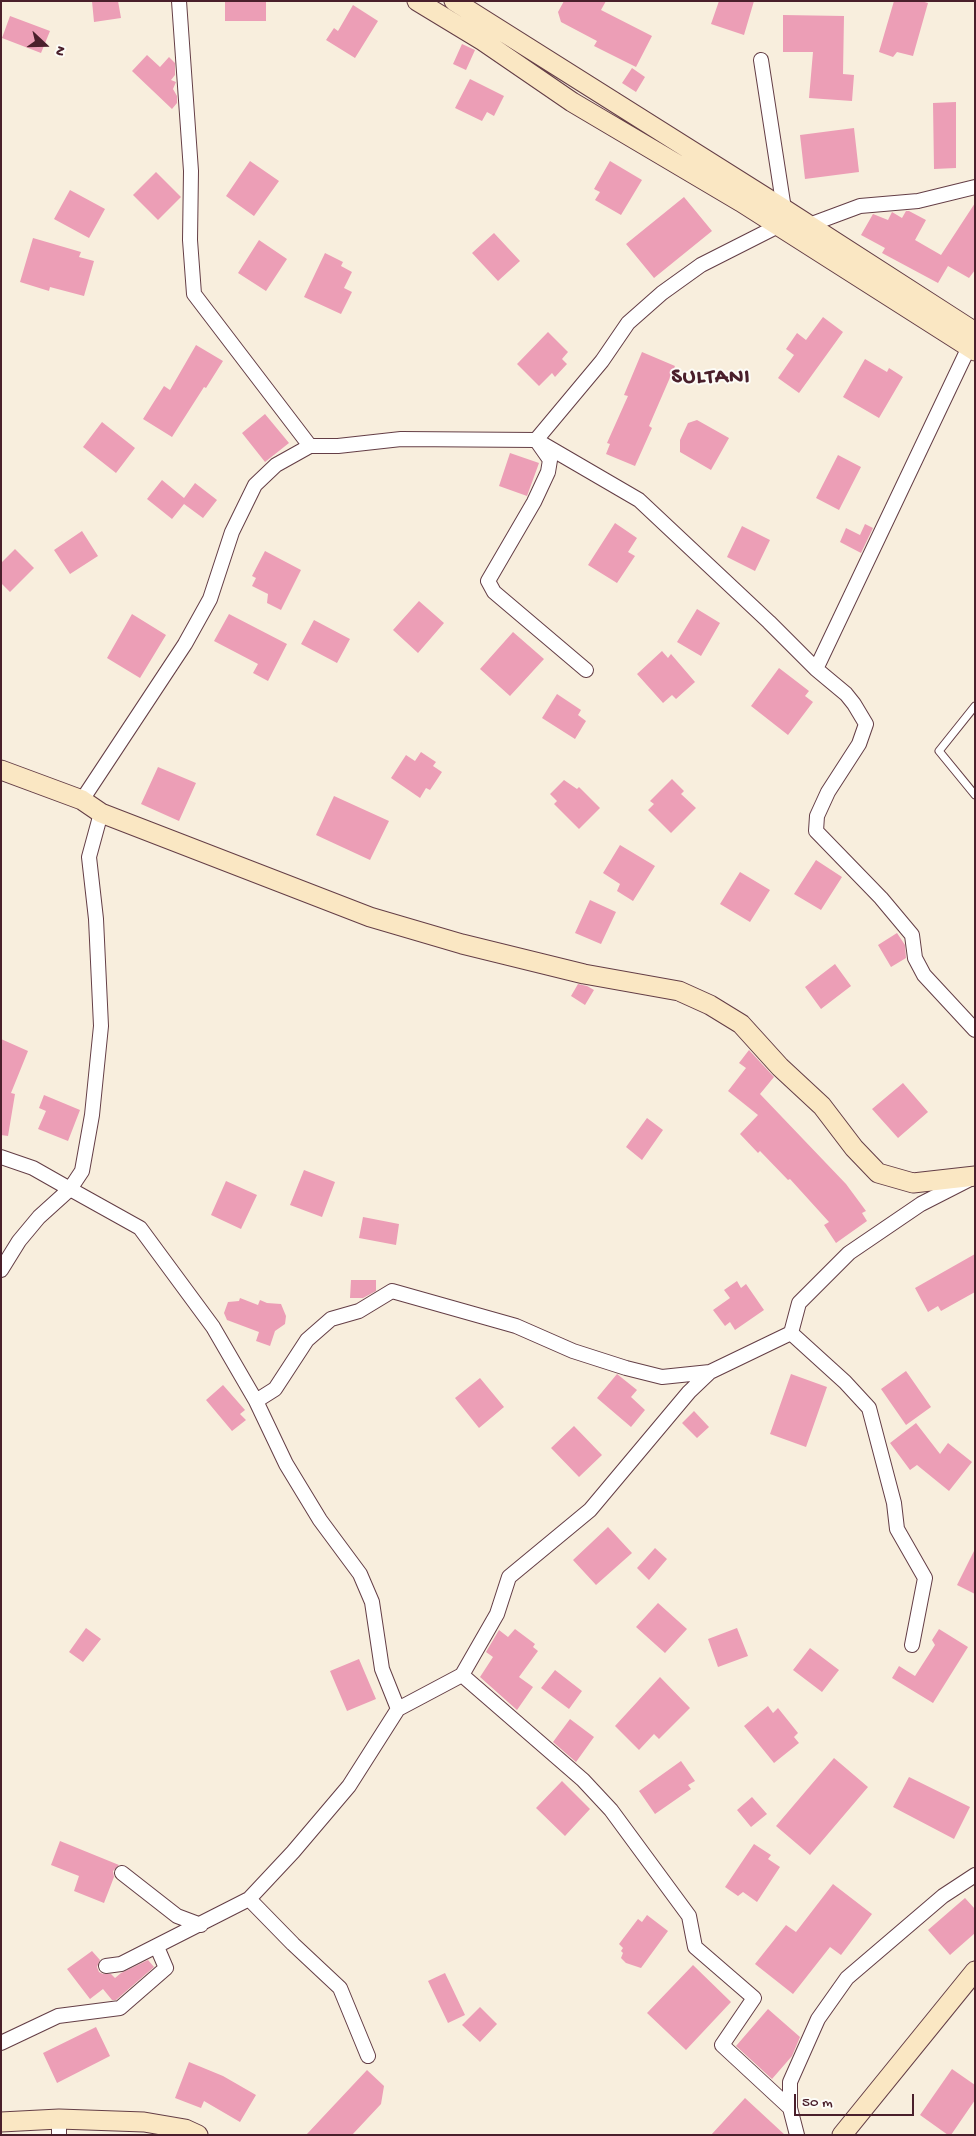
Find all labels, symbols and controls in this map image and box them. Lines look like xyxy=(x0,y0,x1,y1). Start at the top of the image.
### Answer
north arrow xyxy=(20,20,70,70)
text: N xyxy=(50,43,69,58)
district label: SULTANI xyxy=(671,366,751,392)
scale bar xyxy=(796,2084,916,2116)
text: 50 m xyxy=(802,2094,833,2112)

